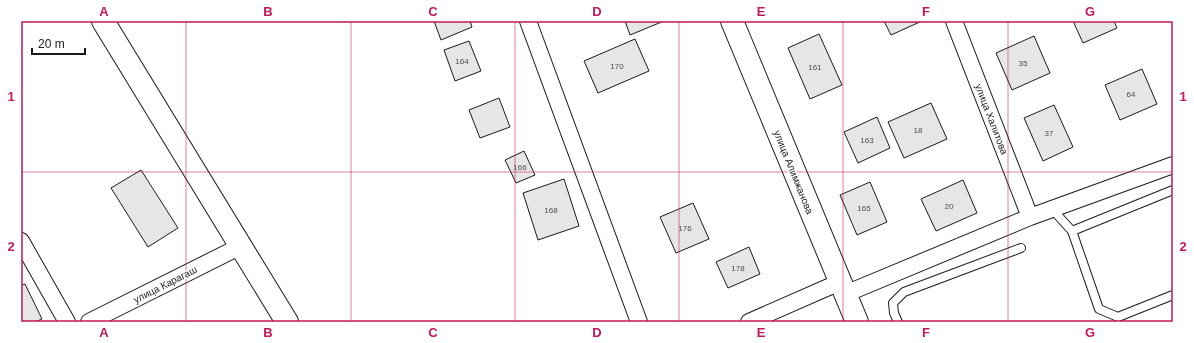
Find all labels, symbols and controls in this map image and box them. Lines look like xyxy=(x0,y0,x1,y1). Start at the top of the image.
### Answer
text: A xyxy=(99,4,109,19)
text: B xyxy=(263,4,273,19)
text: C xyxy=(428,4,438,19)
text: D xyxy=(592,4,602,19)
text: E xyxy=(757,4,766,19)
text: F xyxy=(922,4,930,19)
text: G xyxy=(1085,4,1095,19)
scale bar xyxy=(32,30,85,56)
text: 20 m xyxy=(38,37,65,51)
house number: 164 xyxy=(455,57,469,66)
house number: 35 xyxy=(1019,59,1028,68)
house number: 170 xyxy=(610,62,624,71)
house number: 161 xyxy=(808,63,822,72)
street label: улица Халитова xyxy=(973,82,1010,156)
text: 1 xyxy=(7,89,15,104)
text: 1 xyxy=(1179,89,1187,104)
house number: 64 xyxy=(1127,90,1136,99)
house number: 18 xyxy=(914,126,923,135)
street label: улица Алимжанова xyxy=(772,129,816,216)
house number: 37 xyxy=(1045,129,1054,138)
house number: 163 xyxy=(860,136,874,145)
house number: 166 xyxy=(513,163,527,172)
house number: 20 xyxy=(945,202,954,211)
house number: 165 xyxy=(857,204,871,213)
house number: 168 xyxy=(544,206,558,215)
house number: 176 xyxy=(678,224,692,233)
text: 2 xyxy=(7,239,15,254)
text: 2 xyxy=(1179,239,1187,254)
street label: улица Карагаш xyxy=(132,264,199,305)
house number: 178 xyxy=(731,264,745,273)
text: A xyxy=(99,325,109,340)
text: B xyxy=(263,325,273,340)
text: C xyxy=(428,325,438,340)
text: D xyxy=(592,325,602,340)
text: E xyxy=(757,325,766,340)
text: F xyxy=(922,325,930,340)
text: G xyxy=(1085,325,1095,340)

